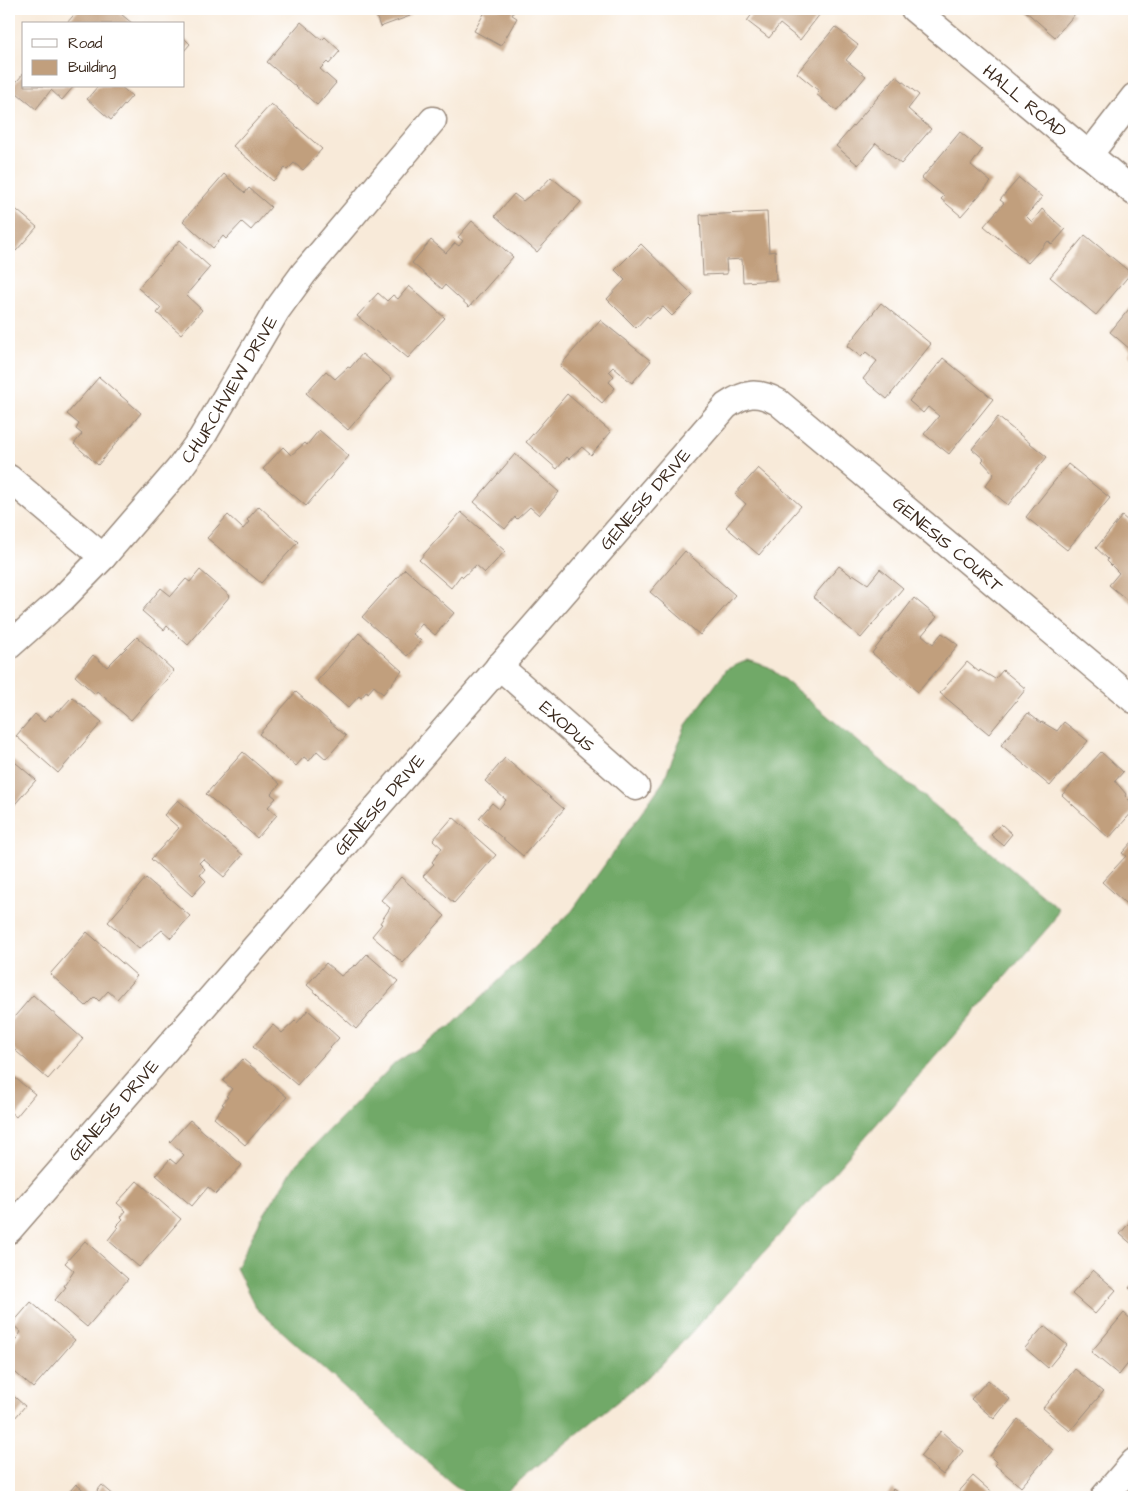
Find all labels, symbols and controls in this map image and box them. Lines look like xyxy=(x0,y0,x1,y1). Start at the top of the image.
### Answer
legend xyxy=(22,22,185,88)
text: Road xyxy=(68,33,103,54)
text: Building xyxy=(68,57,116,79)
street label: HALL ROAD xyxy=(977,59,1072,144)
street label: CHURCHVIEW DRIVE xyxy=(175,311,284,468)
street label: GENESIS DRIVE xyxy=(594,442,697,555)
street label: GENESIS COURT xyxy=(887,491,1009,598)
street label: EXODUS xyxy=(534,695,601,758)
street label: GENESIS DRIVE xyxy=(328,748,431,861)
street label: GENESIS DRIVE xyxy=(62,1054,165,1166)

